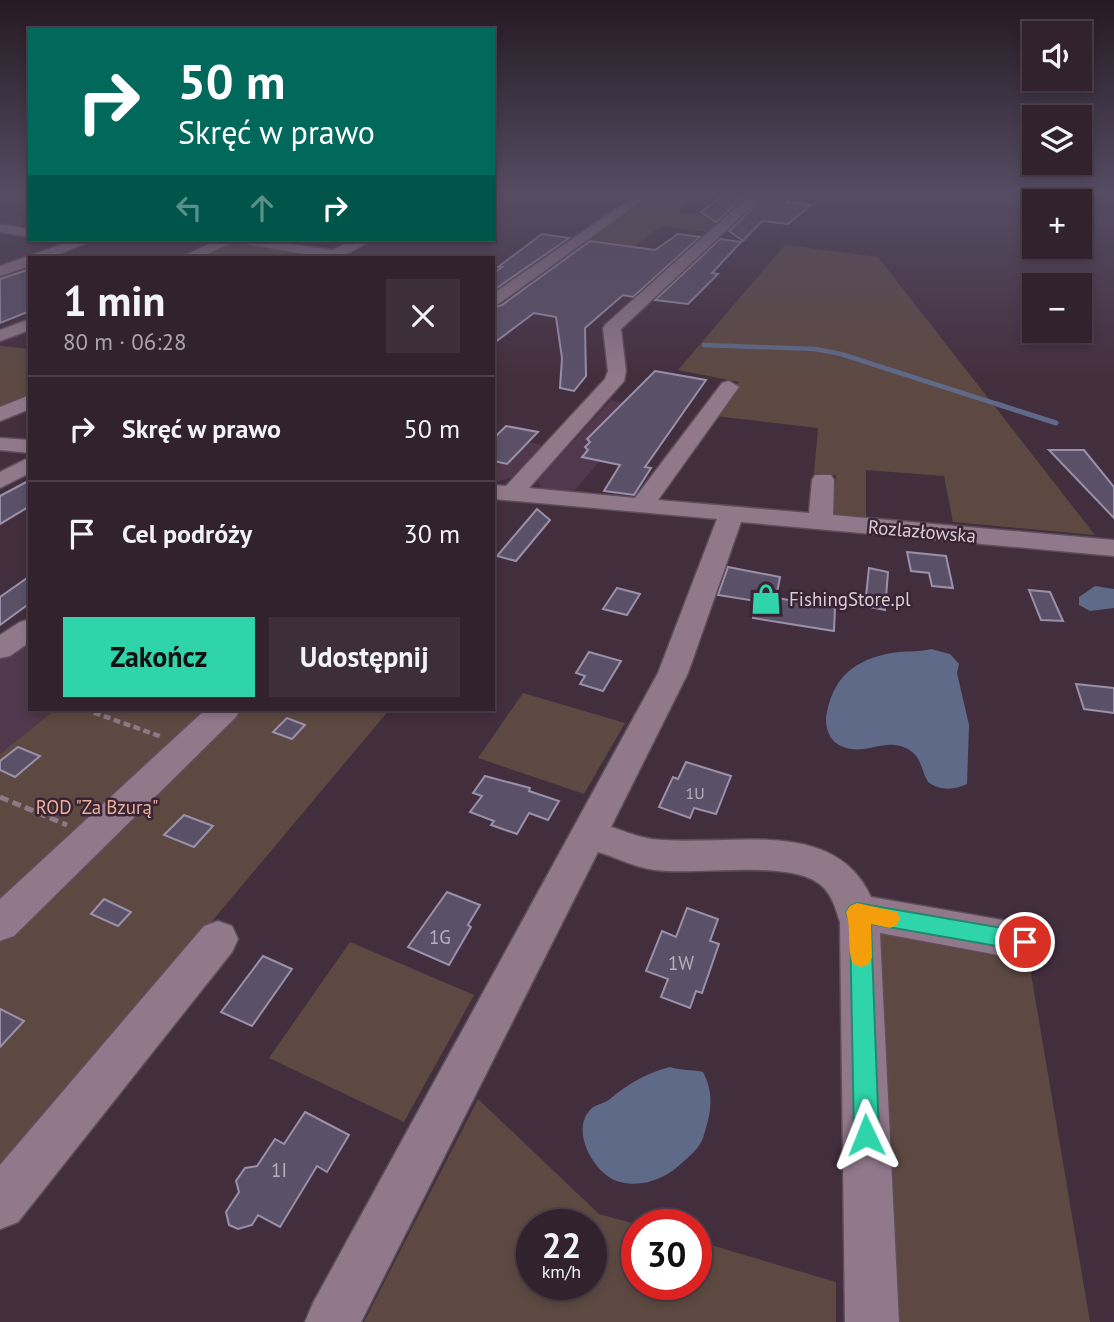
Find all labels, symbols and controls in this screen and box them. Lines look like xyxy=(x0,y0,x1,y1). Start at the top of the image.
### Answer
map controls xyxy=(1022,21,1092,343)
button: sound xyxy=(1022,21,1092,91)
text: 50 m xyxy=(178,49,285,113)
icon: right xyxy=(63,56,154,147)
button: layers xyxy=(1022,105,1092,175)
text: Skręć w prawo xyxy=(178,111,375,153)
icon: left xyxy=(170,189,208,227)
icon: ahead xyxy=(243,189,281,227)
icon: right xyxy=(316,189,354,227)
button: + xyxy=(1022,189,1092,259)
text: 1 min xyxy=(63,273,165,328)
button: − xyxy=(1022,273,1092,343)
button: close xyxy=(386,279,460,353)
text: 80 m · 06:28 xyxy=(63,327,187,356)
icon: right xyxy=(63,410,101,448)
text: Skręć w prawo xyxy=(122,412,281,445)
text: 50 m xyxy=(404,412,460,445)
street label: Rozlazłowska xyxy=(867,514,977,548)
icon: arrive xyxy=(63,515,101,553)
text: Cel podróży xyxy=(122,517,252,550)
text: 30 m xyxy=(404,517,460,550)
shop icon: FishingStore.pl xyxy=(749,582,783,616)
place label: FishingStore.pl xyxy=(789,587,911,611)
button: Zakończ xyxy=(63,617,255,697)
button: Udostępnij xyxy=(269,617,460,697)
house number: 1U xyxy=(685,783,705,803)
park label: ROD "Za Bzurą" xyxy=(36,795,158,819)
pin xyxy=(995,912,1055,972)
icon: arrive xyxy=(1006,923,1044,961)
house number: 1G xyxy=(429,925,451,949)
house number: 1W xyxy=(668,951,694,975)
position arrow xyxy=(829,1098,903,1172)
house number: 1I xyxy=(271,1158,287,1182)
speed limit sign: 30 xyxy=(621,1209,712,1300)
text: 22 xyxy=(542,1222,581,1268)
text: km/h xyxy=(542,1260,581,1283)

